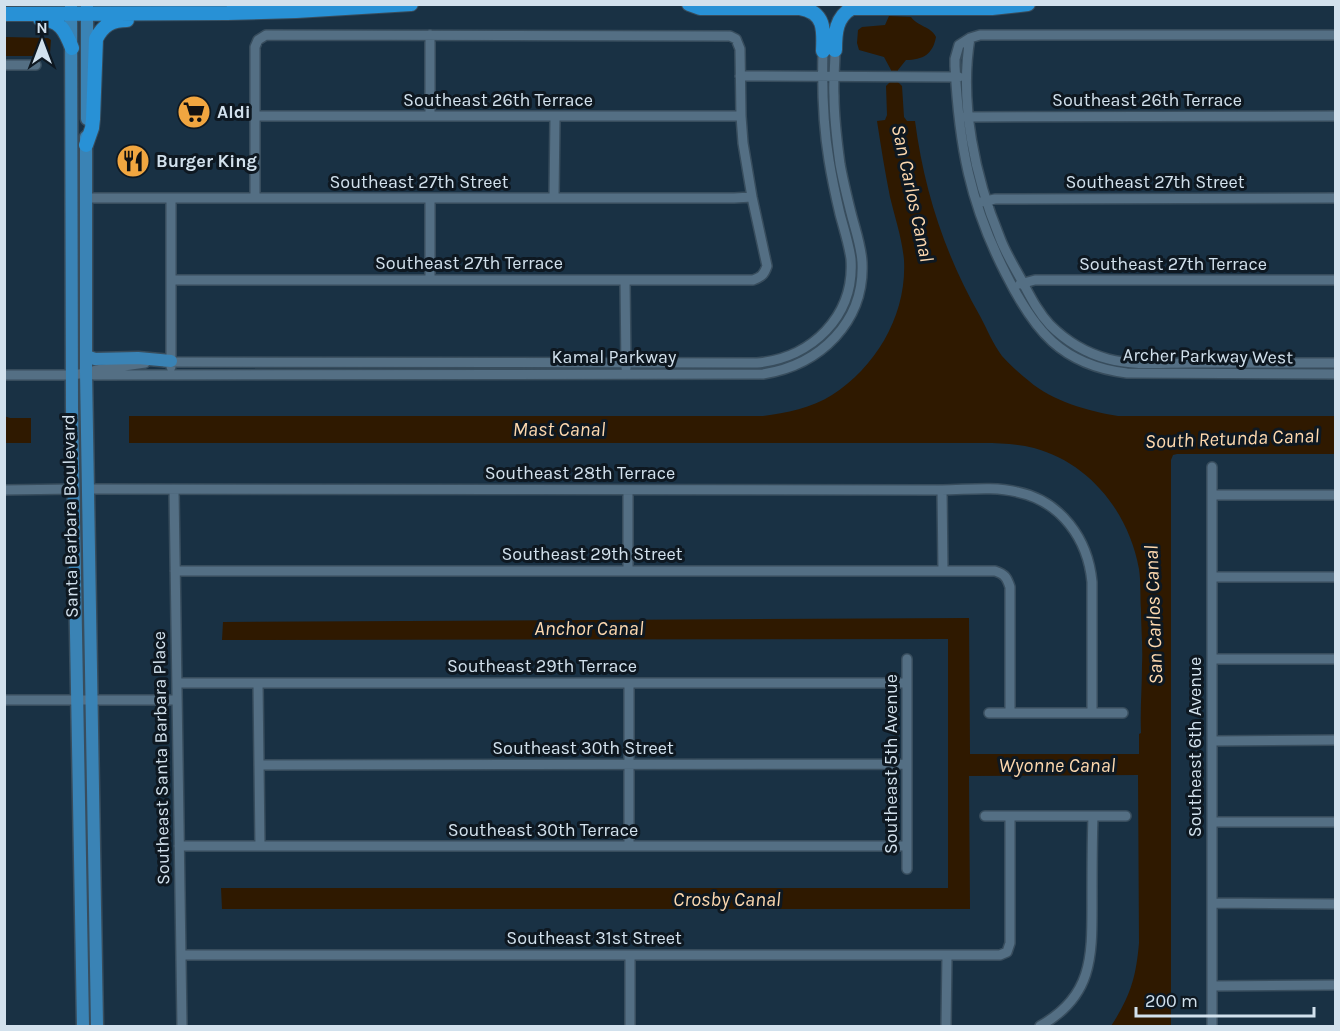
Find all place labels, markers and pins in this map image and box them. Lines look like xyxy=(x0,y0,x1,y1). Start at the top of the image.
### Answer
supermarket icon: Aldi xyxy=(176,94,212,130)
place label: Aldi xyxy=(217,101,251,123)
restaurant icon: Burger King xyxy=(115,143,151,179)
place label: Burger King xyxy=(156,150,257,172)

